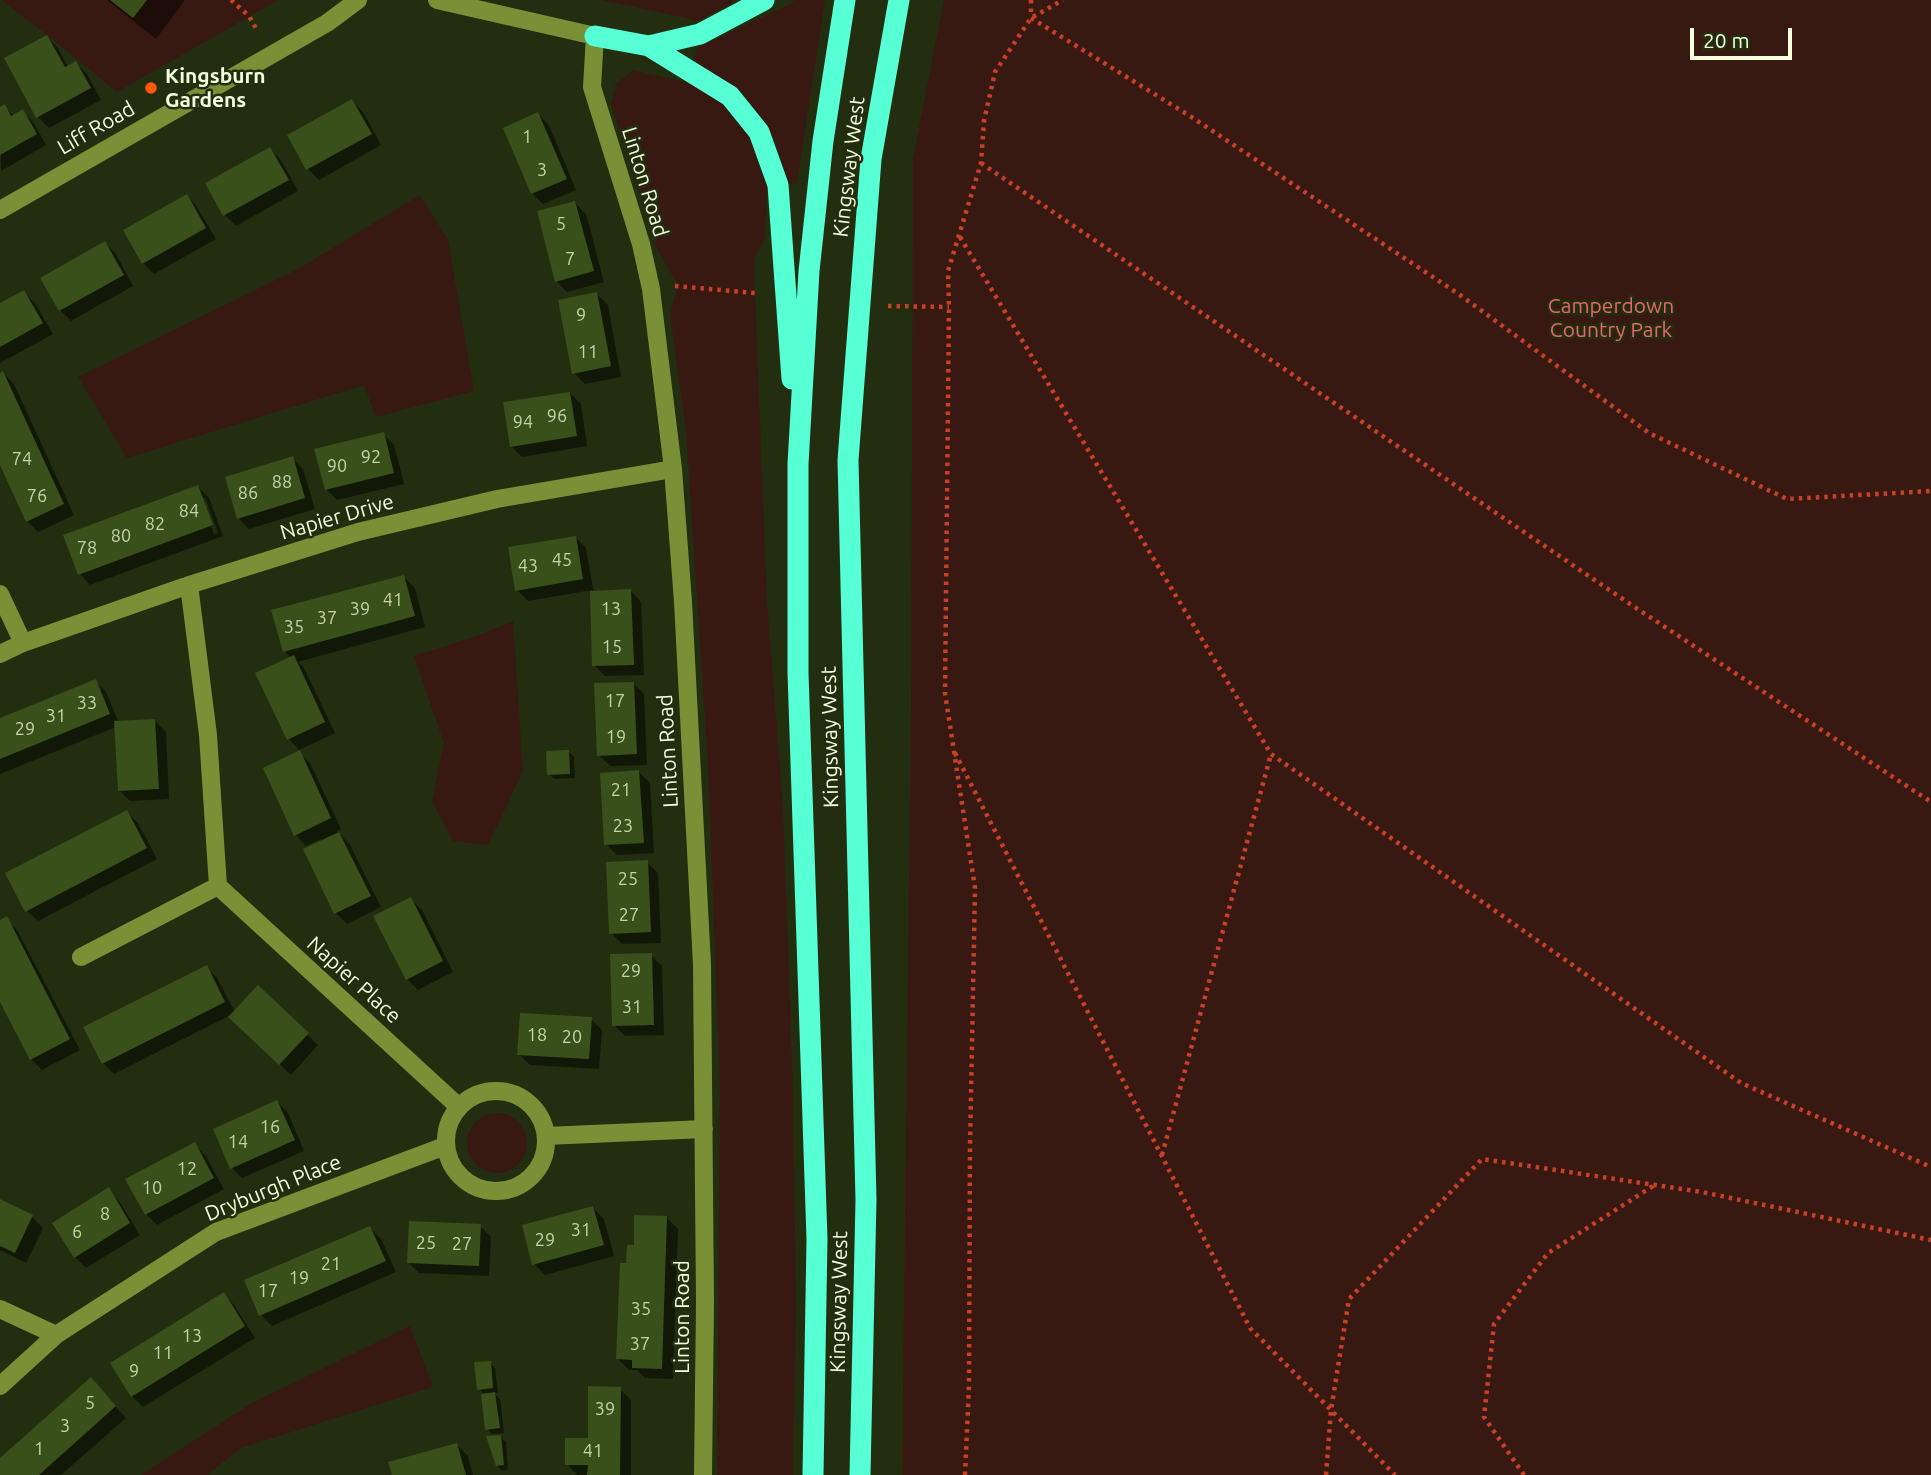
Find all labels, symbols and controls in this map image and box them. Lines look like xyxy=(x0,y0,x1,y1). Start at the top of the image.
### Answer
scale bar xyxy=(1693,14,1794,58)
text: 20 m xyxy=(1703,28,1750,52)
place label: Kingsburn Gardens xyxy=(165,63,265,113)
marker: Kingsburn Gardens xyxy=(143,80,159,96)
street label: Kingsway West xyxy=(828,95,870,239)
street label: Liff Road xyxy=(53,96,139,160)
street label: Linton Road xyxy=(616,124,674,240)
house number: 1 xyxy=(522,126,532,148)
house number: 3 xyxy=(537,159,547,181)
house number: 5 xyxy=(556,213,566,235)
house number: 7 xyxy=(565,248,575,270)
park label: Camperdown Country Park xyxy=(1548,293,1674,343)
house number: 9 xyxy=(576,304,586,326)
house number: 11 xyxy=(578,341,598,363)
house number: 96 xyxy=(547,405,567,427)
house number: 94 xyxy=(513,411,533,433)
house number: 92 xyxy=(361,446,381,468)
house number: 74 xyxy=(12,448,32,470)
house number: 90 xyxy=(327,455,347,477)
house number: 88 xyxy=(272,471,292,493)
house number: 86 xyxy=(238,482,258,504)
house number: 76 xyxy=(27,485,47,507)
street label: Napier Drive xyxy=(277,489,397,545)
house number: 84 xyxy=(179,500,199,522)
house number: 82 xyxy=(145,513,165,535)
house number: 80 xyxy=(111,525,131,547)
house number: 78 xyxy=(77,537,97,559)
house number: 45 xyxy=(552,549,572,571)
house number: 43 xyxy=(518,555,538,577)
house number: 41 xyxy=(383,589,403,611)
house number: 39 xyxy=(350,598,370,620)
house number: 13 xyxy=(601,598,621,620)
house number: 37 xyxy=(317,607,337,629)
house number: 35 xyxy=(284,616,304,638)
house number: 15 xyxy=(602,636,622,658)
street label: Kingsway West xyxy=(816,666,844,808)
house number: 17 xyxy=(605,690,625,712)
house number: 33 xyxy=(77,692,97,714)
street label: Linton Road xyxy=(652,694,684,808)
house number: 31 xyxy=(46,705,66,727)
house number: 29 xyxy=(15,718,35,740)
house number: 19 xyxy=(606,726,626,748)
house number: 21 xyxy=(611,779,631,801)
house number: 23 xyxy=(613,815,633,837)
house number: 25 xyxy=(618,868,638,890)
house number: 27 xyxy=(619,904,639,926)
street label: Napier Place xyxy=(302,931,406,1029)
house number: 29 xyxy=(621,960,641,982)
house number: 31 xyxy=(622,996,642,1018)
house number: 18 xyxy=(527,1024,547,1046)
house number: 20 xyxy=(562,1026,582,1048)
house number: 16 xyxy=(260,1116,280,1138)
house number: 14 xyxy=(228,1131,248,1153)
street label: Dryburgh Place xyxy=(201,1149,345,1227)
house number: 12 xyxy=(177,1158,197,1180)
house number: 10 xyxy=(142,1177,162,1199)
house number: 8 xyxy=(100,1203,110,1225)
house number: 31 xyxy=(571,1219,591,1241)
house number: 6 xyxy=(72,1221,82,1243)
house number: 29 xyxy=(535,1229,555,1251)
street label: Kingsway West xyxy=(825,1231,853,1373)
house number: 25 xyxy=(416,1232,436,1254)
house number: 27 xyxy=(452,1233,472,1255)
house number: 21 xyxy=(321,1253,341,1275)
street label: Linton Road xyxy=(669,1260,695,1374)
house number: 19 xyxy=(289,1267,309,1289)
house number: 17 xyxy=(258,1280,278,1302)
house number: 35 xyxy=(631,1298,651,1320)
house number: 13 xyxy=(182,1325,202,1347)
house number: 37 xyxy=(630,1333,650,1355)
house number: 11 xyxy=(153,1342,173,1364)
house number: 9 xyxy=(129,1360,139,1382)
house number: 5 xyxy=(85,1392,95,1414)
house number: 39 xyxy=(595,1398,615,1420)
house number: 3 xyxy=(60,1415,70,1437)
house number: 1 xyxy=(34,1438,44,1460)
house number: 41 xyxy=(583,1440,603,1462)

